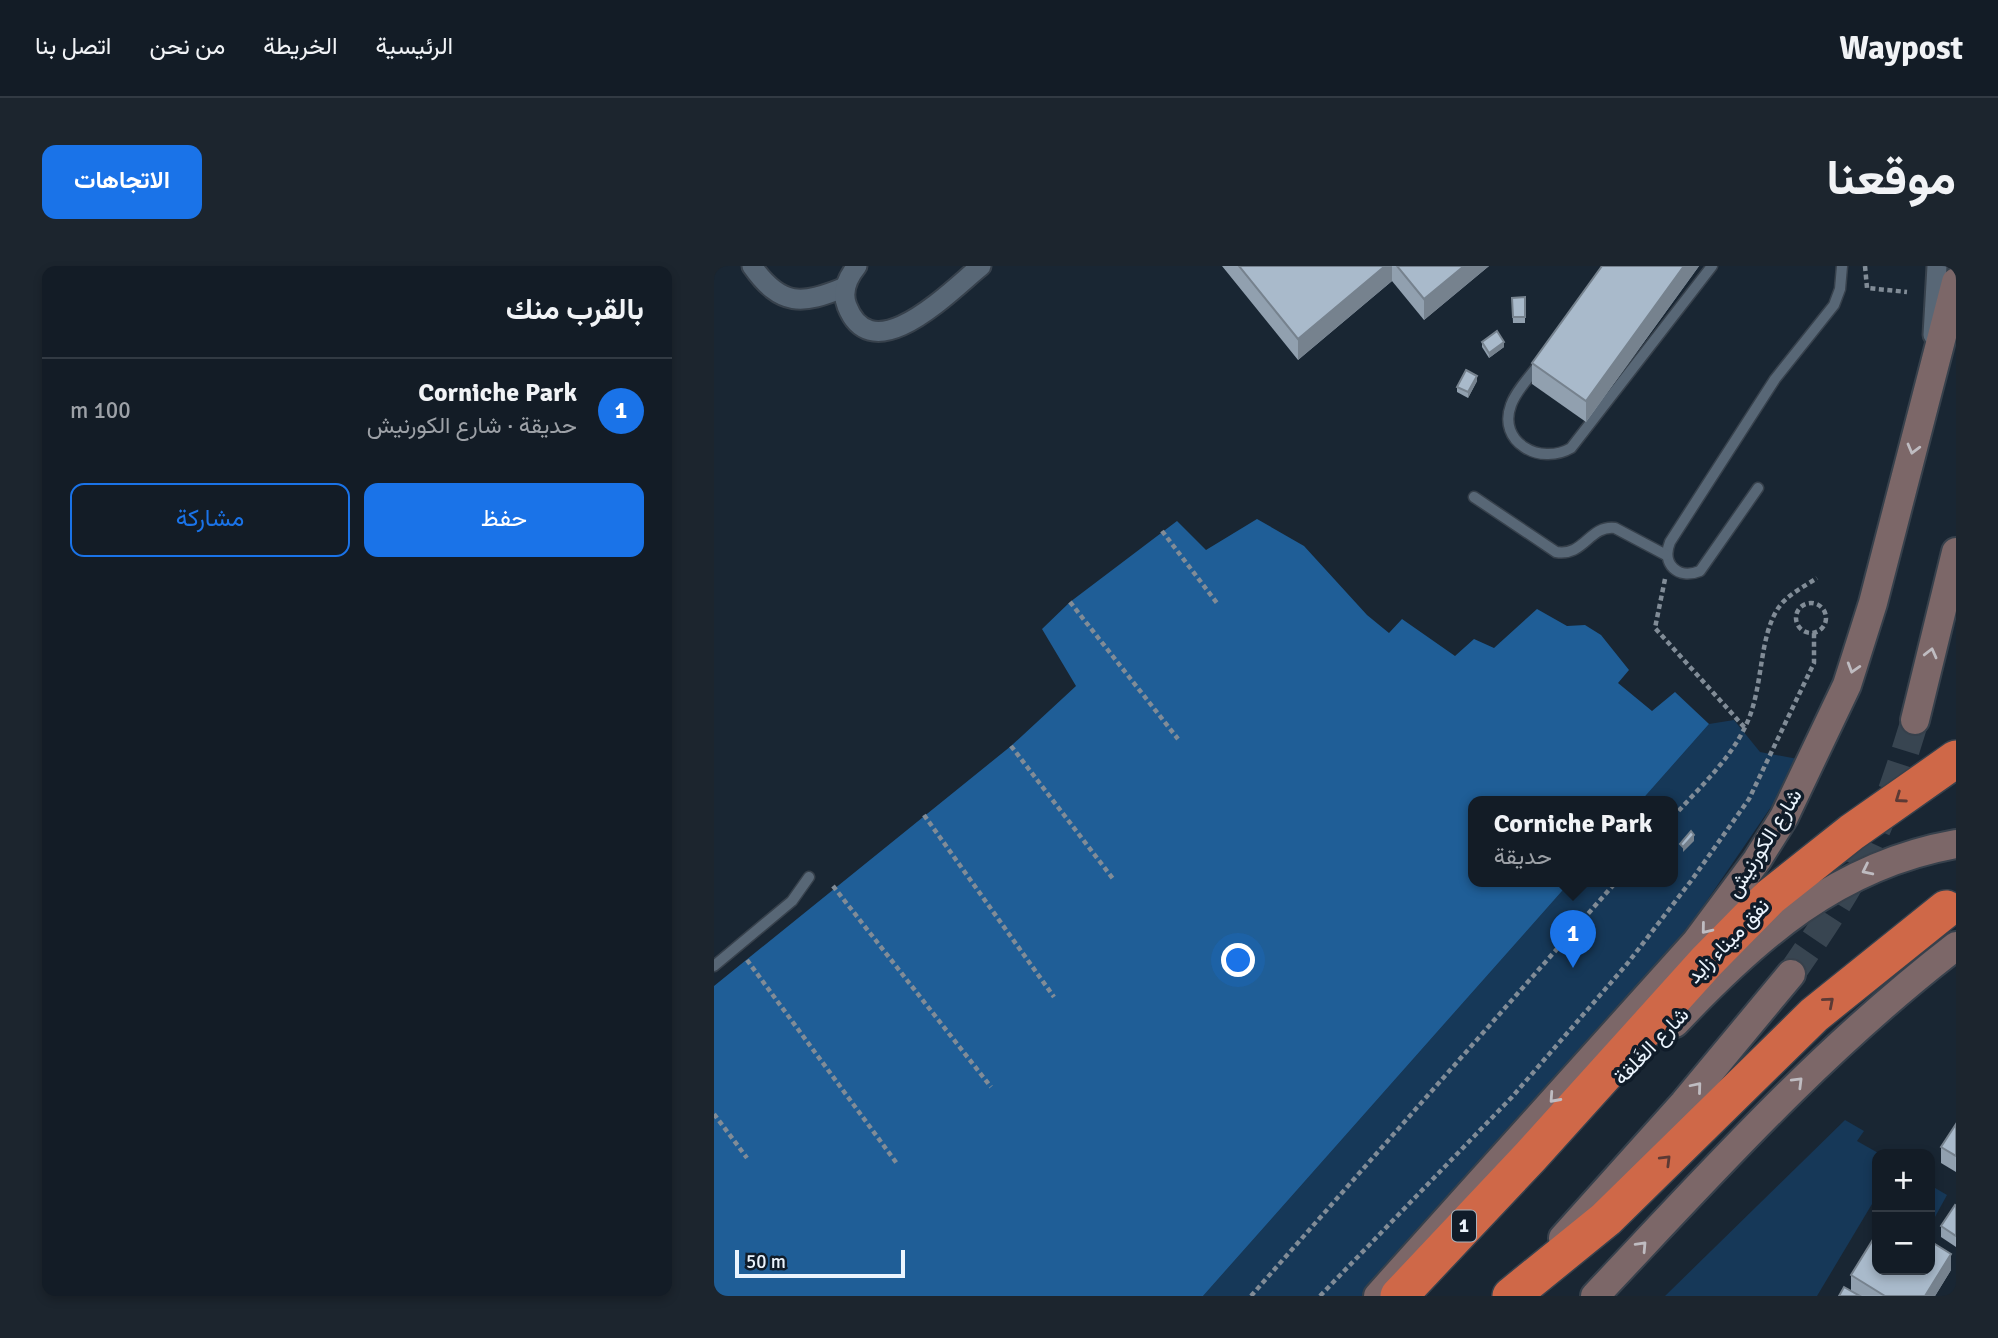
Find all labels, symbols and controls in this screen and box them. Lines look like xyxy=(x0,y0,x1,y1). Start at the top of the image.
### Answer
text: Waypost xyxy=(1839,28,1963,69)
text: اتصل بنا xyxy=(35,31,111,61)
text: من نحن xyxy=(149,31,225,61)
text: الخريطة xyxy=(263,31,338,61)
text: الرئيسية xyxy=(376,31,453,61)
button: الاتجاهات xyxy=(42,145,202,219)
text: موقعنا xyxy=(1826,148,1956,208)
text: بالقرب منك xyxy=(506,291,644,328)
text: Corniche Park xyxy=(418,377,577,409)
text: 100 m xyxy=(70,396,131,425)
text: 1 xyxy=(615,396,627,425)
text: حديقة · شارع الكورنيش xyxy=(367,411,577,440)
one-way arrow xyxy=(1907,443,1922,455)
button: مشاركة xyxy=(70,483,350,557)
button: حفظ xyxy=(364,483,644,557)
one-way arrow xyxy=(1923,648,1938,660)
one-way arrow xyxy=(1846,662,1861,674)
street label: شارع الكورنيش xyxy=(1720,784,1809,903)
one-way arrow xyxy=(1895,790,1908,802)
popup xyxy=(1468,796,1678,887)
text: Corniche Park xyxy=(1494,808,1652,840)
text: حديقة xyxy=(1494,842,1552,871)
one-way arrow xyxy=(1862,862,1874,876)
street label: نفق ميناء زايد xyxy=(1681,893,1775,989)
pin: 1 xyxy=(1550,910,1596,968)
one-way arrow xyxy=(1702,921,1714,934)
your location xyxy=(1221,943,1255,977)
one-way arrow xyxy=(1821,998,1834,1010)
street label: شارع الغَلقة xyxy=(1608,1002,1695,1091)
one-way arrow xyxy=(1790,1077,1803,1090)
one-way arrow xyxy=(1689,1082,1701,1095)
one-way arrow xyxy=(1550,1090,1562,1103)
map controls xyxy=(1872,1149,1935,1275)
button: + xyxy=(1872,1149,1935,1212)
one-way arrow xyxy=(1657,1156,1670,1169)
road number: 1 xyxy=(1452,1210,1476,1242)
button: − xyxy=(1872,1212,1935,1275)
one-way arrow xyxy=(1633,1242,1646,1255)
scale bar xyxy=(735,1247,905,1279)
text: 50 m xyxy=(746,1250,786,1274)

